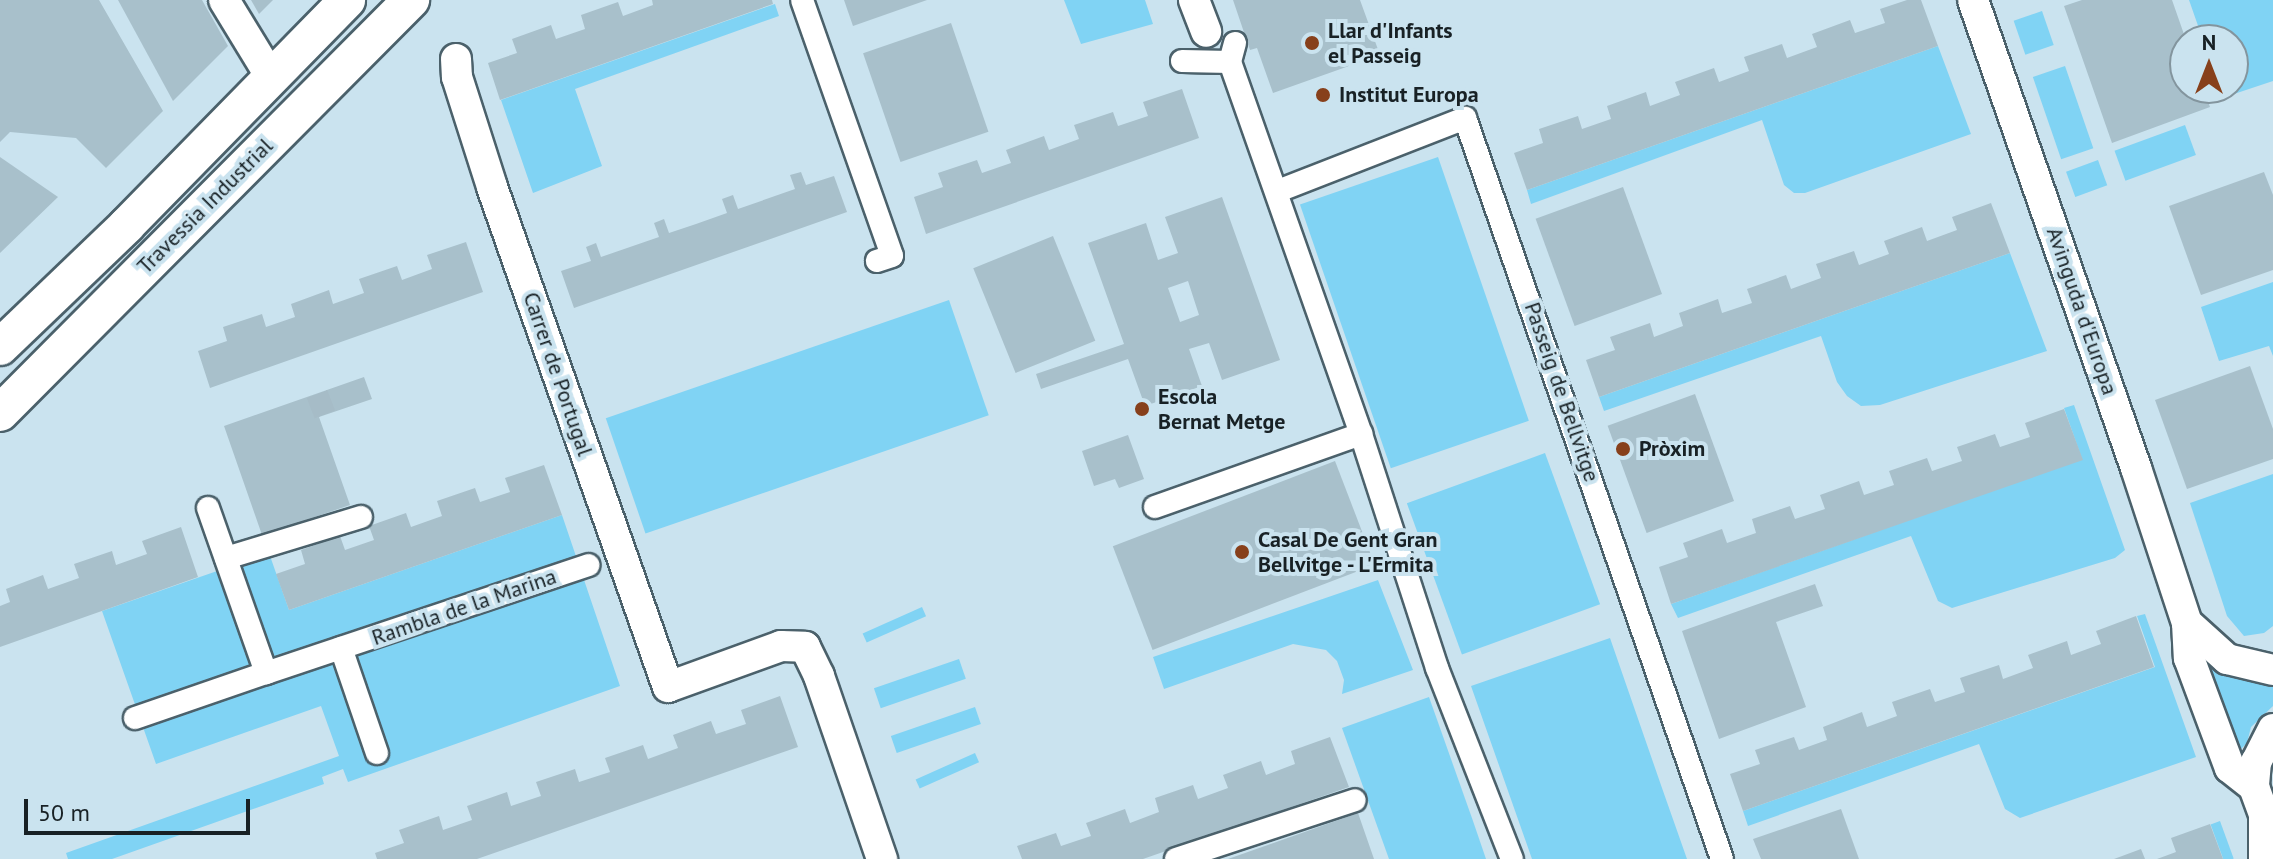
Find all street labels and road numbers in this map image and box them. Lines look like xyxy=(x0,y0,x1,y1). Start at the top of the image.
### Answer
street label: Travessia Industrial xyxy=(132,133,278,279)
street label: Avinguda d'Europa xyxy=(2041,224,2123,398)
street label: Carrer de Portugal xyxy=(518,289,598,459)
street label: Passeig de Bellvitge xyxy=(1519,299,1605,485)
street label: Rambla de la Marina xyxy=(368,563,560,651)

